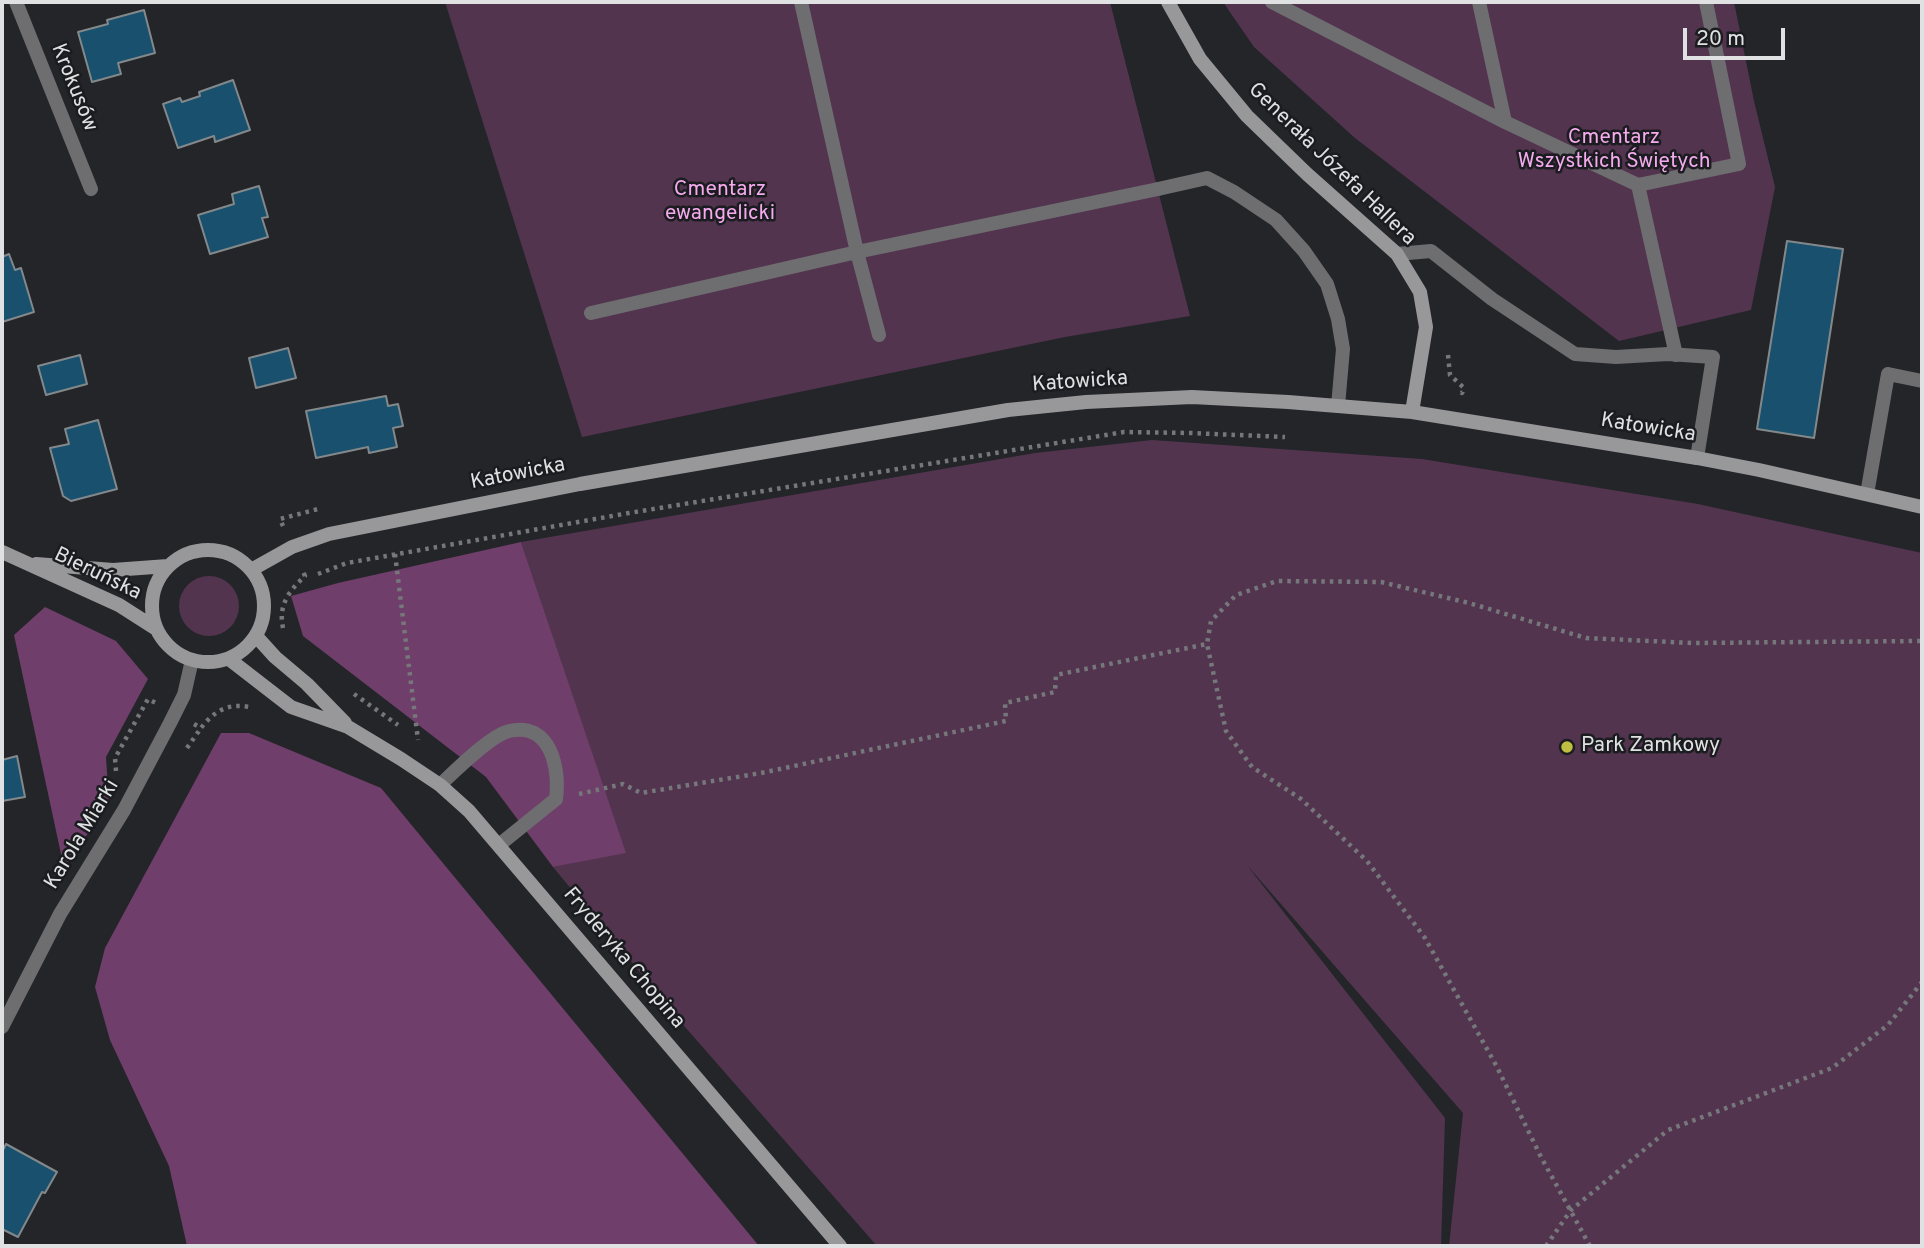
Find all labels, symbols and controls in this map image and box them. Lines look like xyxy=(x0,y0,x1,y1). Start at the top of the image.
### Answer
scale bar xyxy=(1686,14,1787,58)
text: 20 m xyxy=(1696,26,1745,53)
street label: Krokusów xyxy=(44,41,102,135)
street label: Generała Józefa Hallera xyxy=(1242,78,1420,252)
park label: Cmentarz Wszystkich Świętych xyxy=(1517,126,1711,176)
park label: Cmentarz ewangelicki xyxy=(665,178,775,228)
street label: Katowicka xyxy=(1031,367,1129,399)
street label: Katowicka xyxy=(1599,409,1697,449)
street label: Katowicka xyxy=(468,453,568,497)
street label: Bieruńska xyxy=(49,543,145,607)
place label: Park Zamkowy xyxy=(1581,734,1720,760)
marker: Park Zamkowy xyxy=(1559,739,1575,755)
street label: Karola Miarki xyxy=(40,775,126,895)
street label: Fryderyka Chopina xyxy=(557,883,689,1035)

